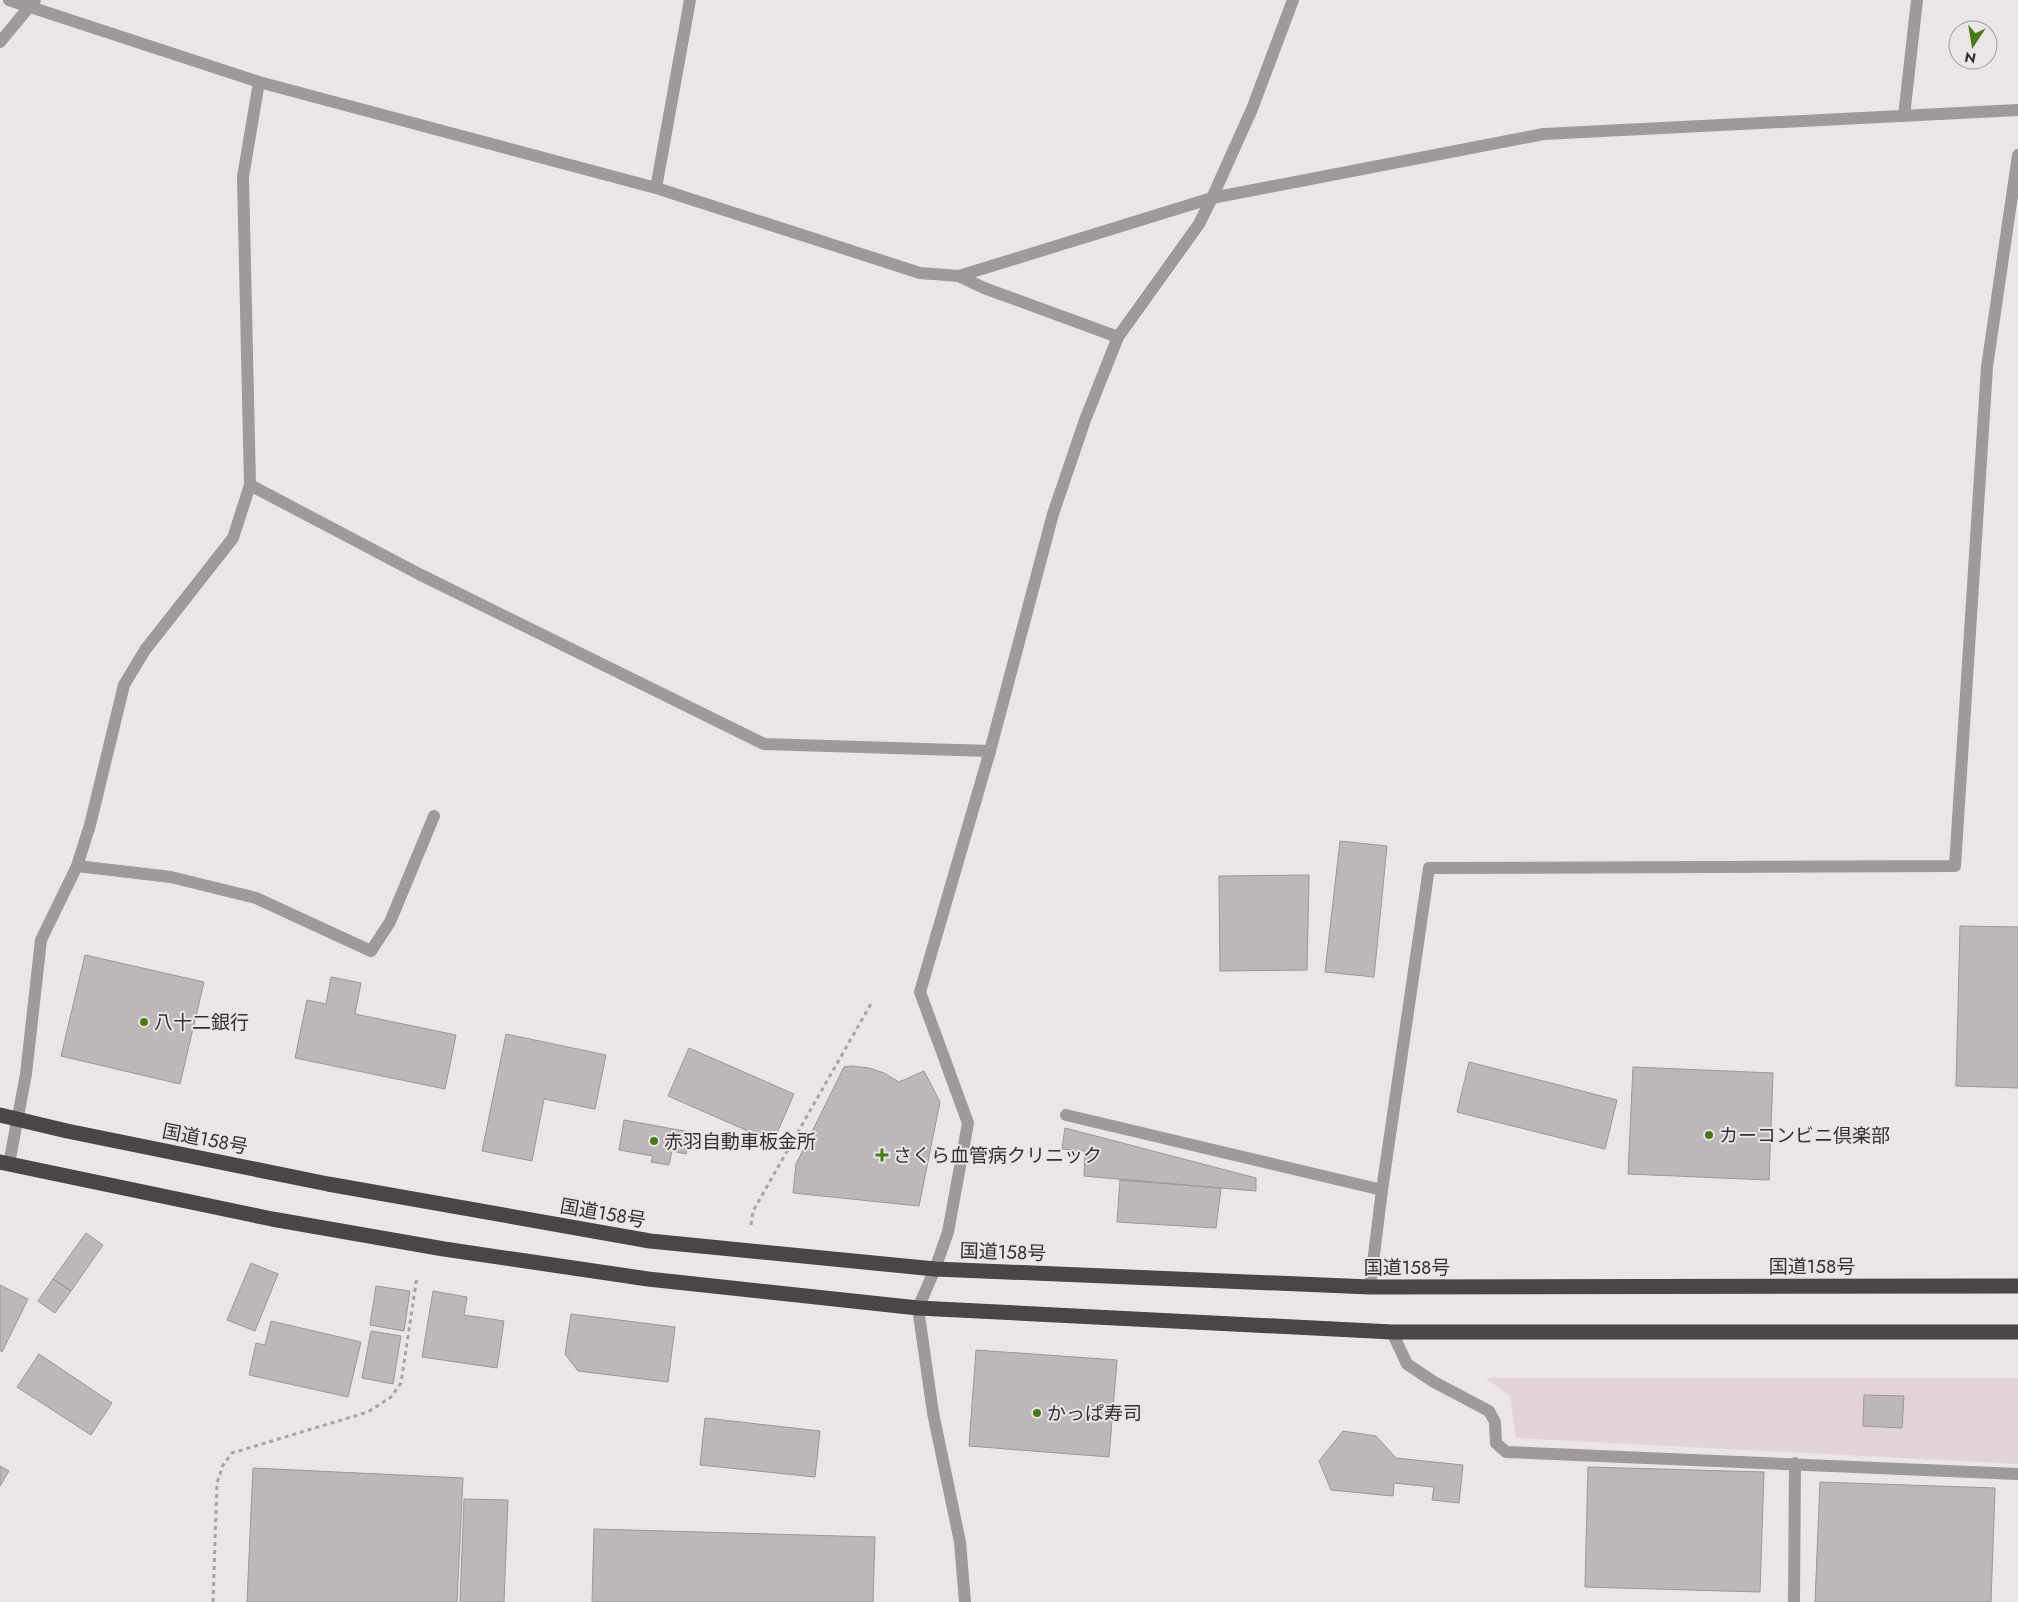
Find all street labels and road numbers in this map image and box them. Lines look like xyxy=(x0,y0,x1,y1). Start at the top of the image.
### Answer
street label: 国道158号 xyxy=(160,1117,250,1161)
street label: 国道158号 xyxy=(558,1192,648,1234)
street label: 国道158号 xyxy=(959,1237,1047,1267)
street label: 国道158号 xyxy=(1769,1253,1855,1280)
street label: 国道158号 xyxy=(1364,1254,1450,1281)

